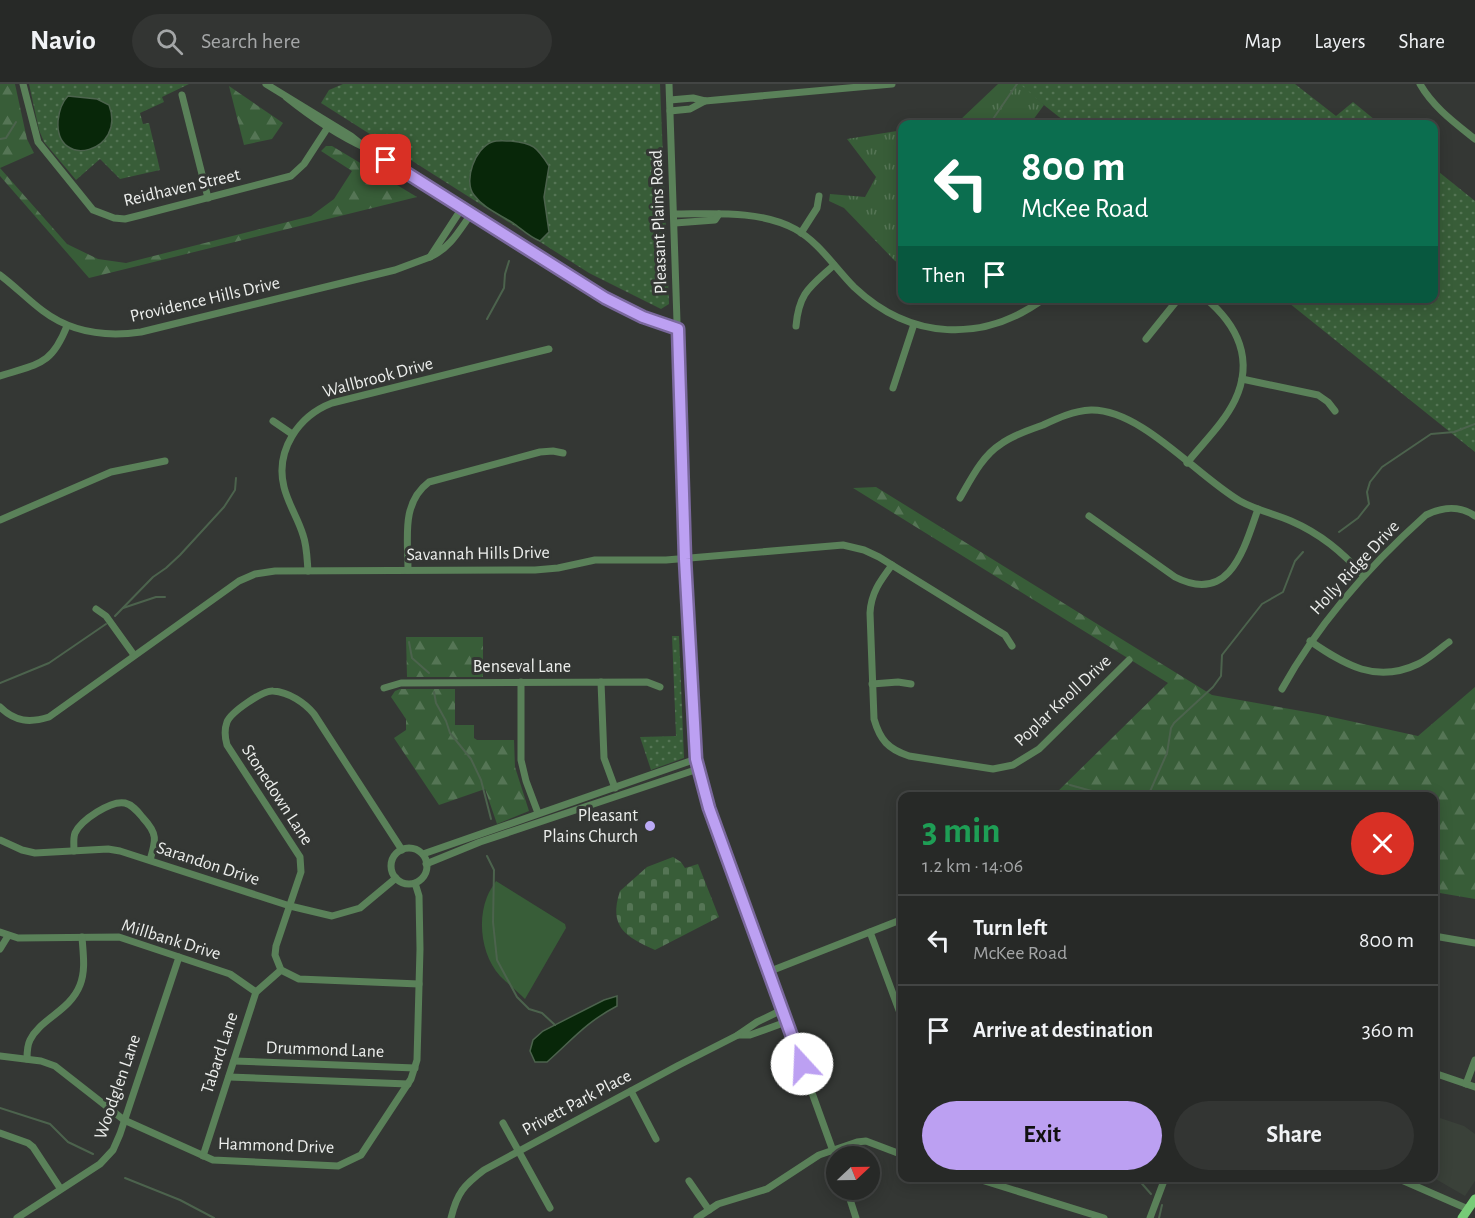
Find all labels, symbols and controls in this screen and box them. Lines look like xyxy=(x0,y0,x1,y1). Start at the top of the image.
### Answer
search box xyxy=(132,14,552,68)
icon: search xyxy=(153,25,186,58)
text: Navio xyxy=(30,27,96,55)
text: Search here xyxy=(201,30,300,52)
text: Map xyxy=(1245,31,1281,52)
text: Layers xyxy=(1314,31,1365,52)
text: Share xyxy=(1398,31,1445,52)
pin xyxy=(360,134,411,185)
icon: arrive xyxy=(369,143,402,176)
icon: left xyxy=(922,144,1000,222)
text: 800 m xyxy=(1021,146,1126,188)
street label: Pleasant Plains Road xyxy=(647,150,671,294)
street label: Reidhaven Street xyxy=(122,166,242,210)
text: McKee Road xyxy=(1021,195,1149,222)
icon: arrive xyxy=(978,258,1011,291)
text: Then xyxy=(922,264,966,286)
street label: Providence Hills Drive xyxy=(128,274,282,326)
street label: Wallbrook Drive xyxy=(321,355,435,401)
street label: Holly Ridge Drive xyxy=(1307,517,1403,619)
street label: Savannah Hills Drive xyxy=(406,544,550,564)
street label: Poplar Knoll Drive xyxy=(1011,652,1115,750)
street label: Benseval Lane xyxy=(473,658,571,676)
street label: Stonedown Lane xyxy=(238,742,316,848)
place label: Pleasant Plains Church xyxy=(543,807,638,846)
button: close xyxy=(1351,812,1414,875)
text: 3 min xyxy=(922,813,1000,849)
marker: Pleasant Plains Church xyxy=(643,819,657,833)
street label: Sarandon Drive xyxy=(154,839,262,889)
text: 1.2 km · 14:06 xyxy=(922,856,1023,876)
street label: Millbank Drive xyxy=(119,916,223,964)
text: Turn left xyxy=(973,917,1047,939)
icon: left xyxy=(922,924,955,957)
text: 800 m xyxy=(1359,929,1414,951)
text: McKee Road xyxy=(973,943,1067,963)
street label: Tabard Lane xyxy=(198,1010,242,1096)
icon: arrive xyxy=(922,1014,955,1047)
text: Arrive at destination xyxy=(973,1019,1153,1041)
text: 360 m xyxy=(1362,1019,1414,1041)
street label: Woodglen Lane xyxy=(92,1032,144,1142)
position arrow xyxy=(770,1032,834,1096)
street label: Drummond Lane xyxy=(265,1039,385,1061)
street label: Privett Park Place xyxy=(519,1067,635,1139)
button: Exit xyxy=(922,1101,1162,1170)
button: Share xyxy=(1174,1101,1414,1170)
street label: Hammond Drive xyxy=(218,1135,334,1157)
north arrow xyxy=(826,1146,880,1200)
map controls xyxy=(826,1146,880,1200)

